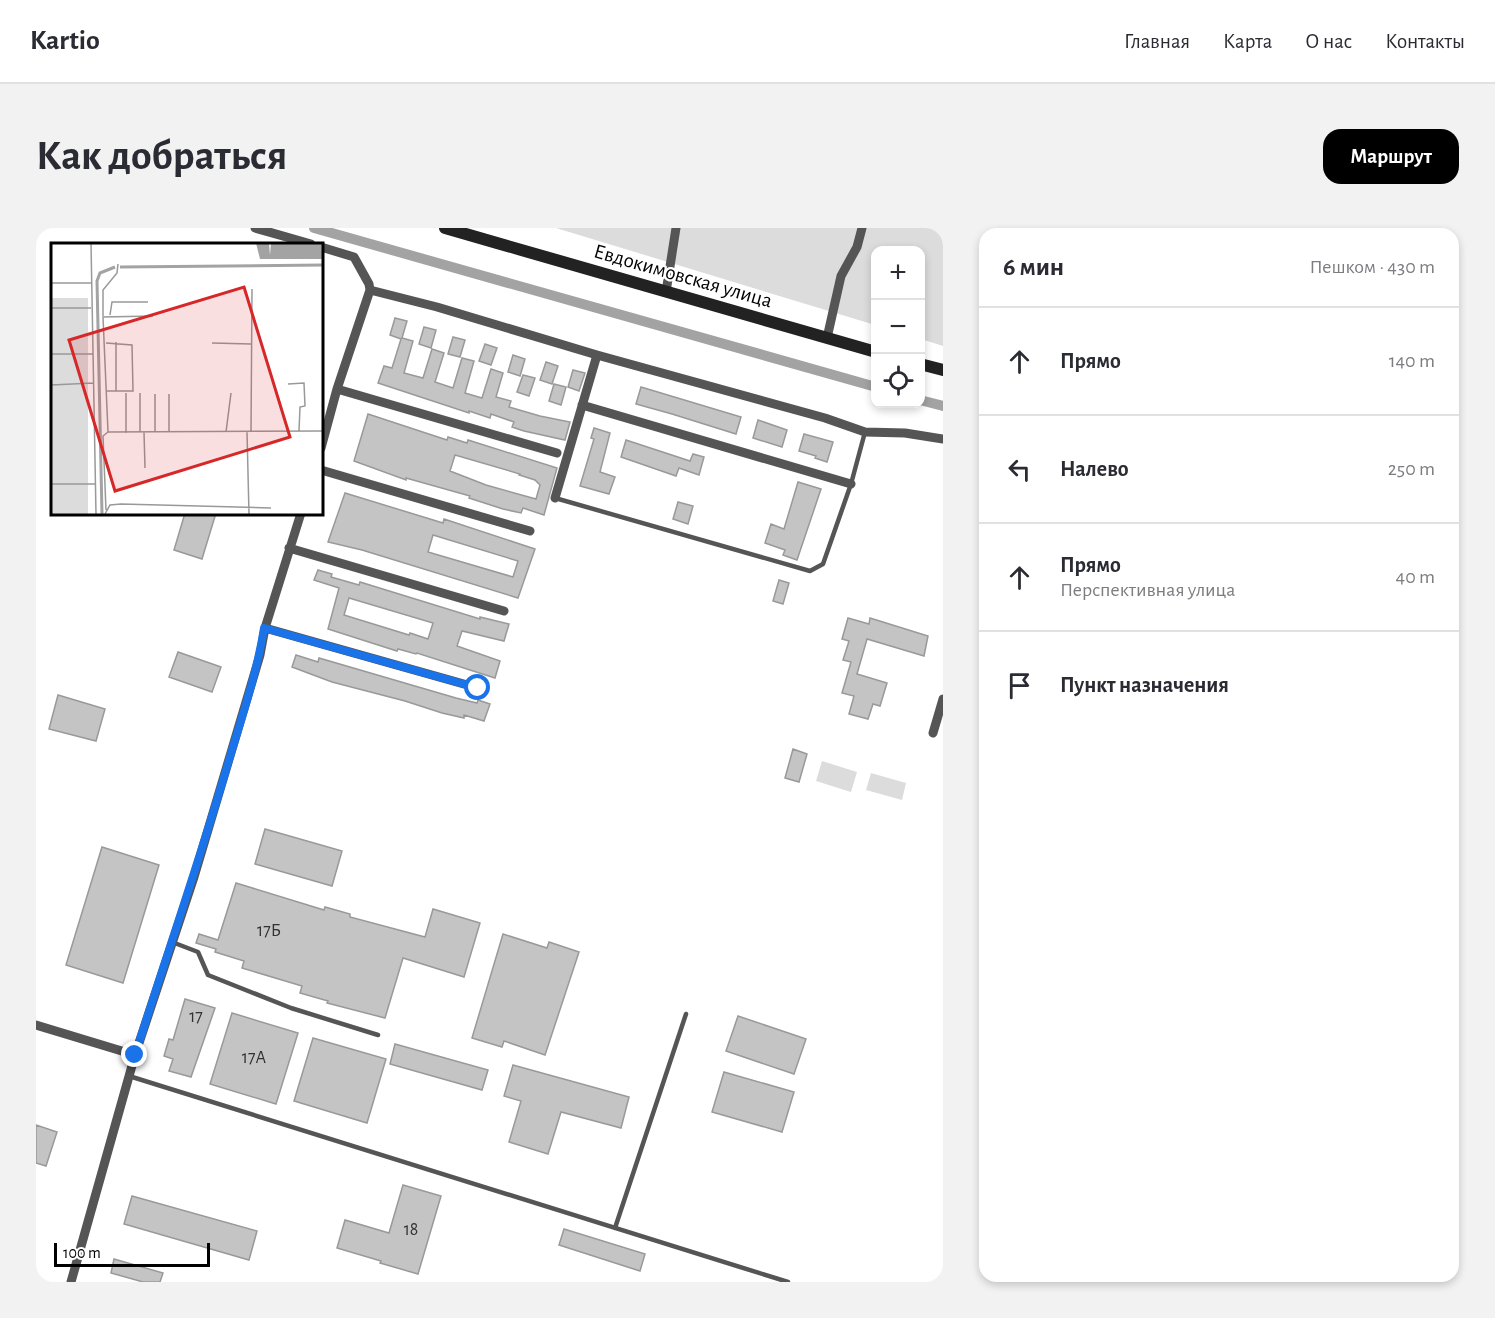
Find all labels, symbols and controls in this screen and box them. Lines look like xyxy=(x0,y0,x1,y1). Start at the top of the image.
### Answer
text: Kartio xyxy=(30,27,100,55)
text: Главная xyxy=(1124,31,1190,52)
text: Карта xyxy=(1223,31,1272,52)
text: О нас xyxy=(1305,31,1352,52)
text: Контакты xyxy=(1385,31,1465,52)
button: Маршрут xyxy=(1323,129,1459,184)
text: Как добраться xyxy=(36,135,287,177)
street label: Евдокимовская улица xyxy=(591,240,775,312)
inset map xyxy=(51,243,322,514)
map controls xyxy=(871,246,925,408)
button: + xyxy=(871,246,925,300)
text: 6 мин xyxy=(1003,254,1064,280)
text: Пешком · 430 m xyxy=(1309,257,1435,277)
button: − xyxy=(871,300,925,354)
icon: ahead xyxy=(1003,345,1036,378)
text: Прямо xyxy=(1060,350,1121,372)
text: 140 m xyxy=(1389,351,1435,371)
button: locate xyxy=(871,354,925,408)
icon: left xyxy=(1003,453,1036,486)
text: Налево xyxy=(1060,458,1129,480)
text: 250 m xyxy=(1388,459,1435,479)
text: Прямо xyxy=(1060,554,1121,576)
icon: ahead xyxy=(1003,561,1036,594)
text: 40 m xyxy=(1396,567,1435,587)
text: Перспективная улица xyxy=(1060,580,1235,600)
icon: arrive xyxy=(1003,669,1036,702)
route start xyxy=(464,674,490,700)
text: Пункт назначения xyxy=(1060,674,1229,696)
house number: 17Б xyxy=(257,922,281,940)
house number: 17 xyxy=(189,1008,203,1026)
route end xyxy=(121,1041,147,1067)
house number: 17А xyxy=(242,1049,267,1067)
house number: 18 xyxy=(404,1221,418,1239)
scale bar xyxy=(54,1240,210,1268)
text: 100 m xyxy=(63,1245,101,1261)

